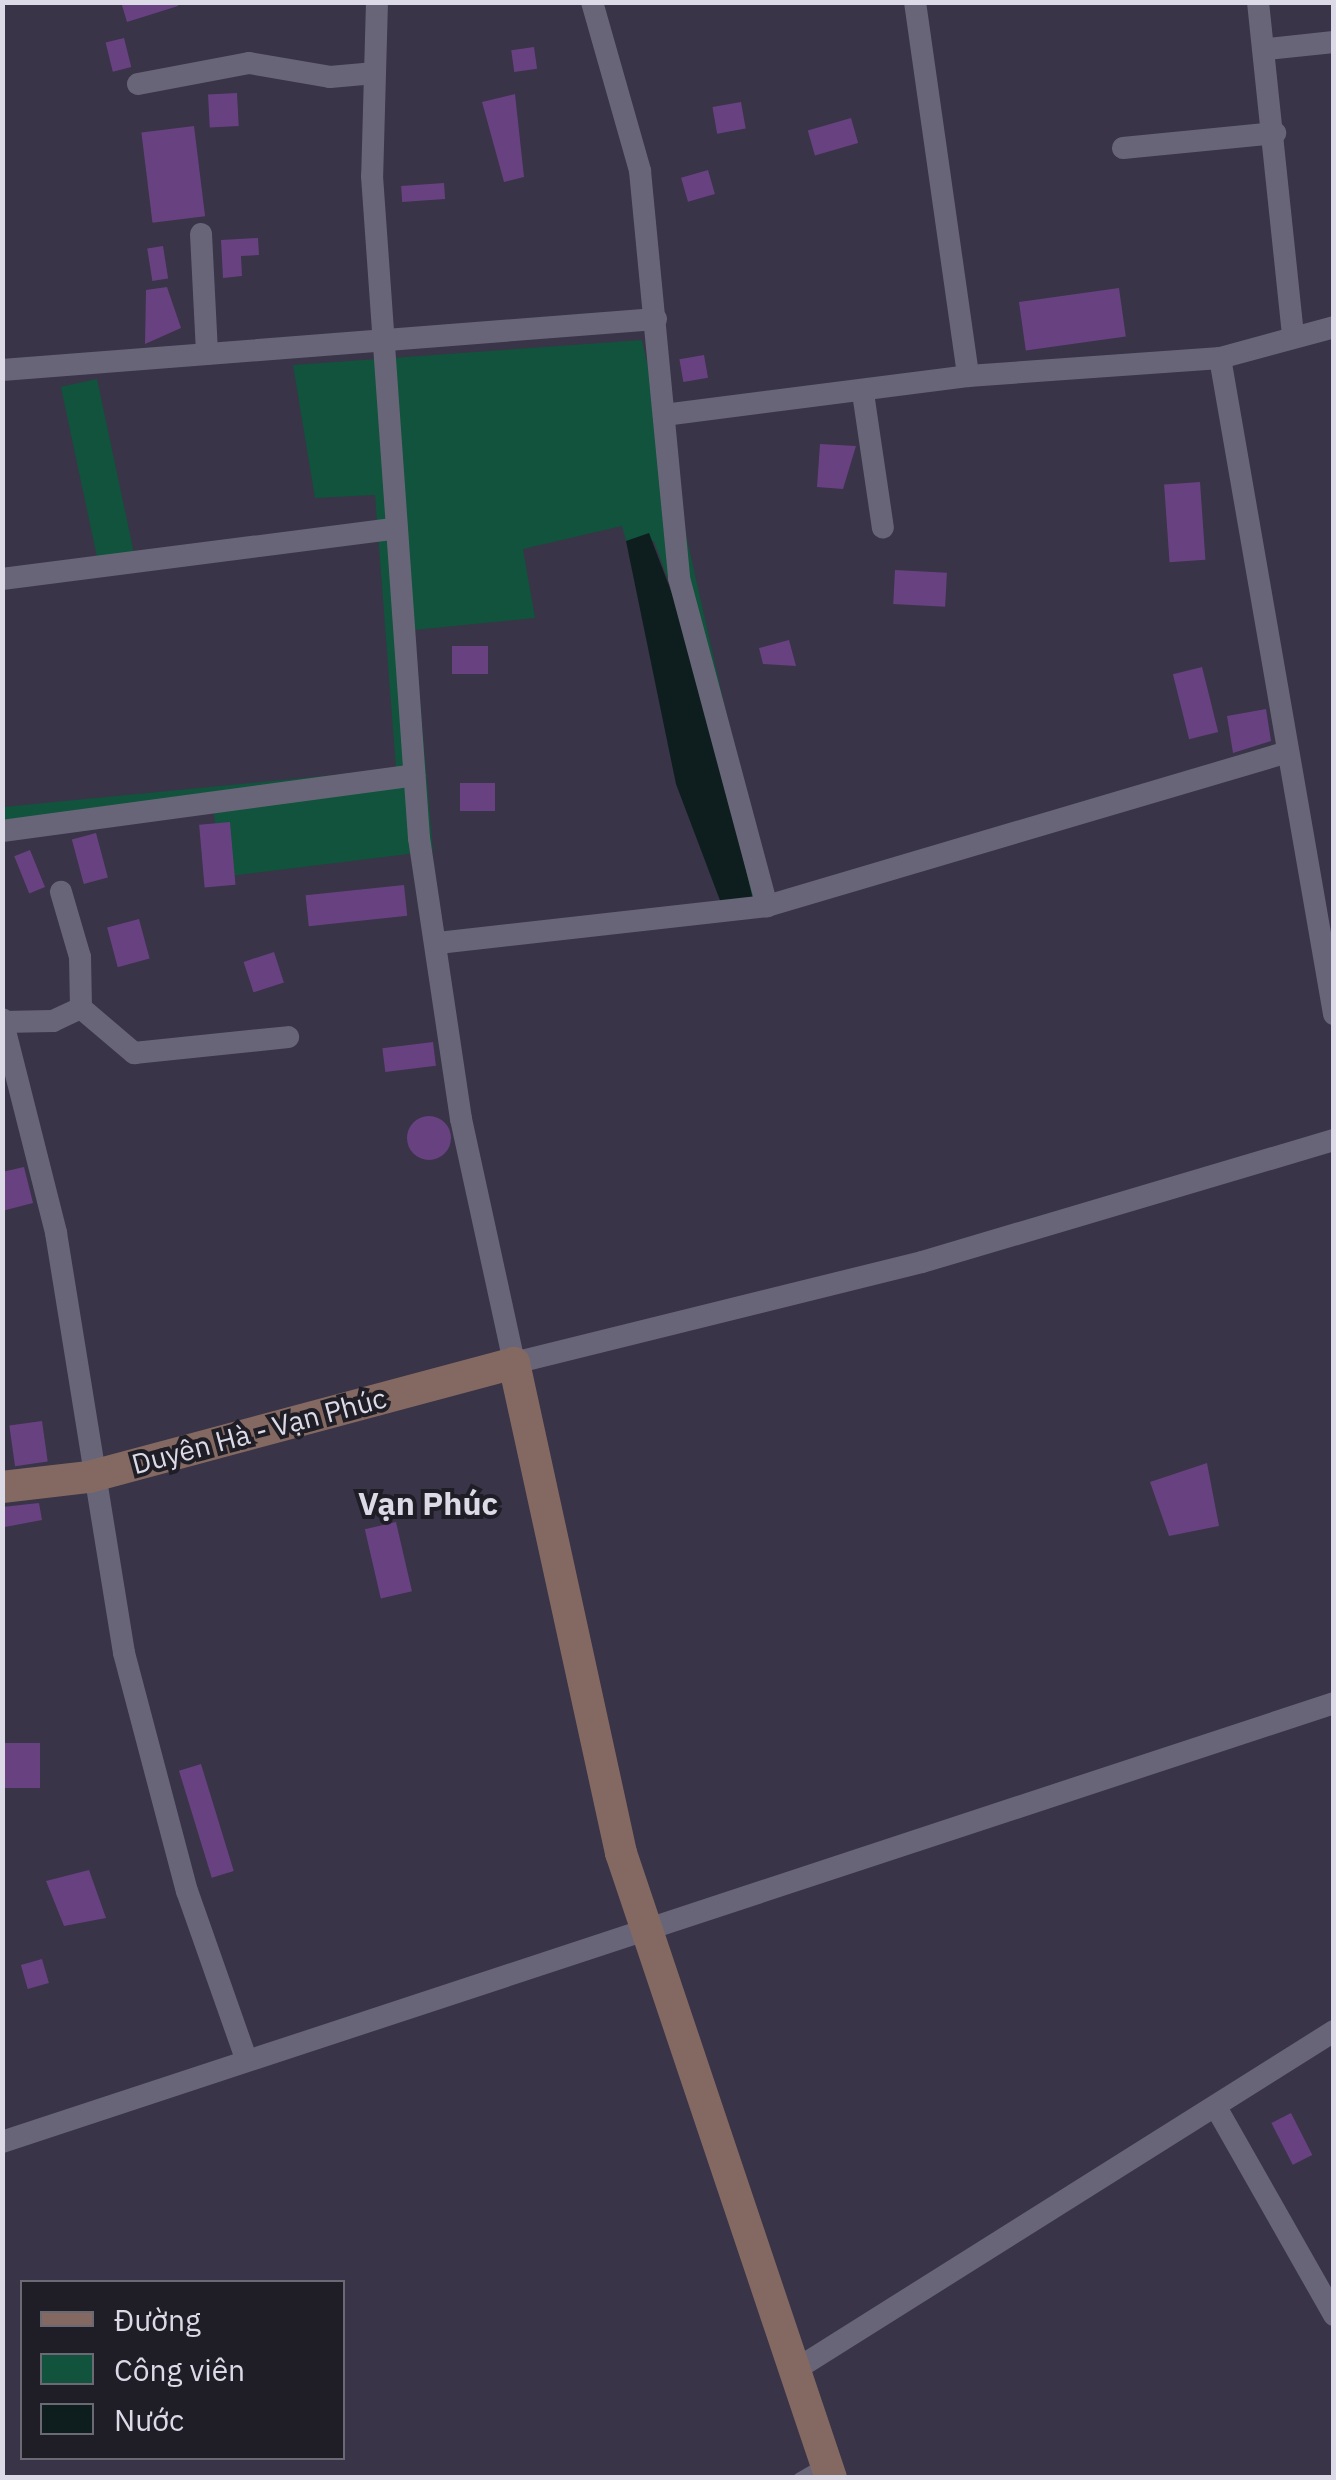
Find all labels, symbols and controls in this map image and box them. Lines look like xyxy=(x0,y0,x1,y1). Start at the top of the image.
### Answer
street label: Duyên Hà - Vạn Phúc xyxy=(128,1381,390,1481)
district label: Vạn Phúc xyxy=(358,1484,498,1522)
legend xyxy=(20,2280,345,2460)
text: Đường xyxy=(114,2300,201,2339)
text: Công viên xyxy=(114,2350,245,2389)
text: Nước xyxy=(114,2400,184,2439)

